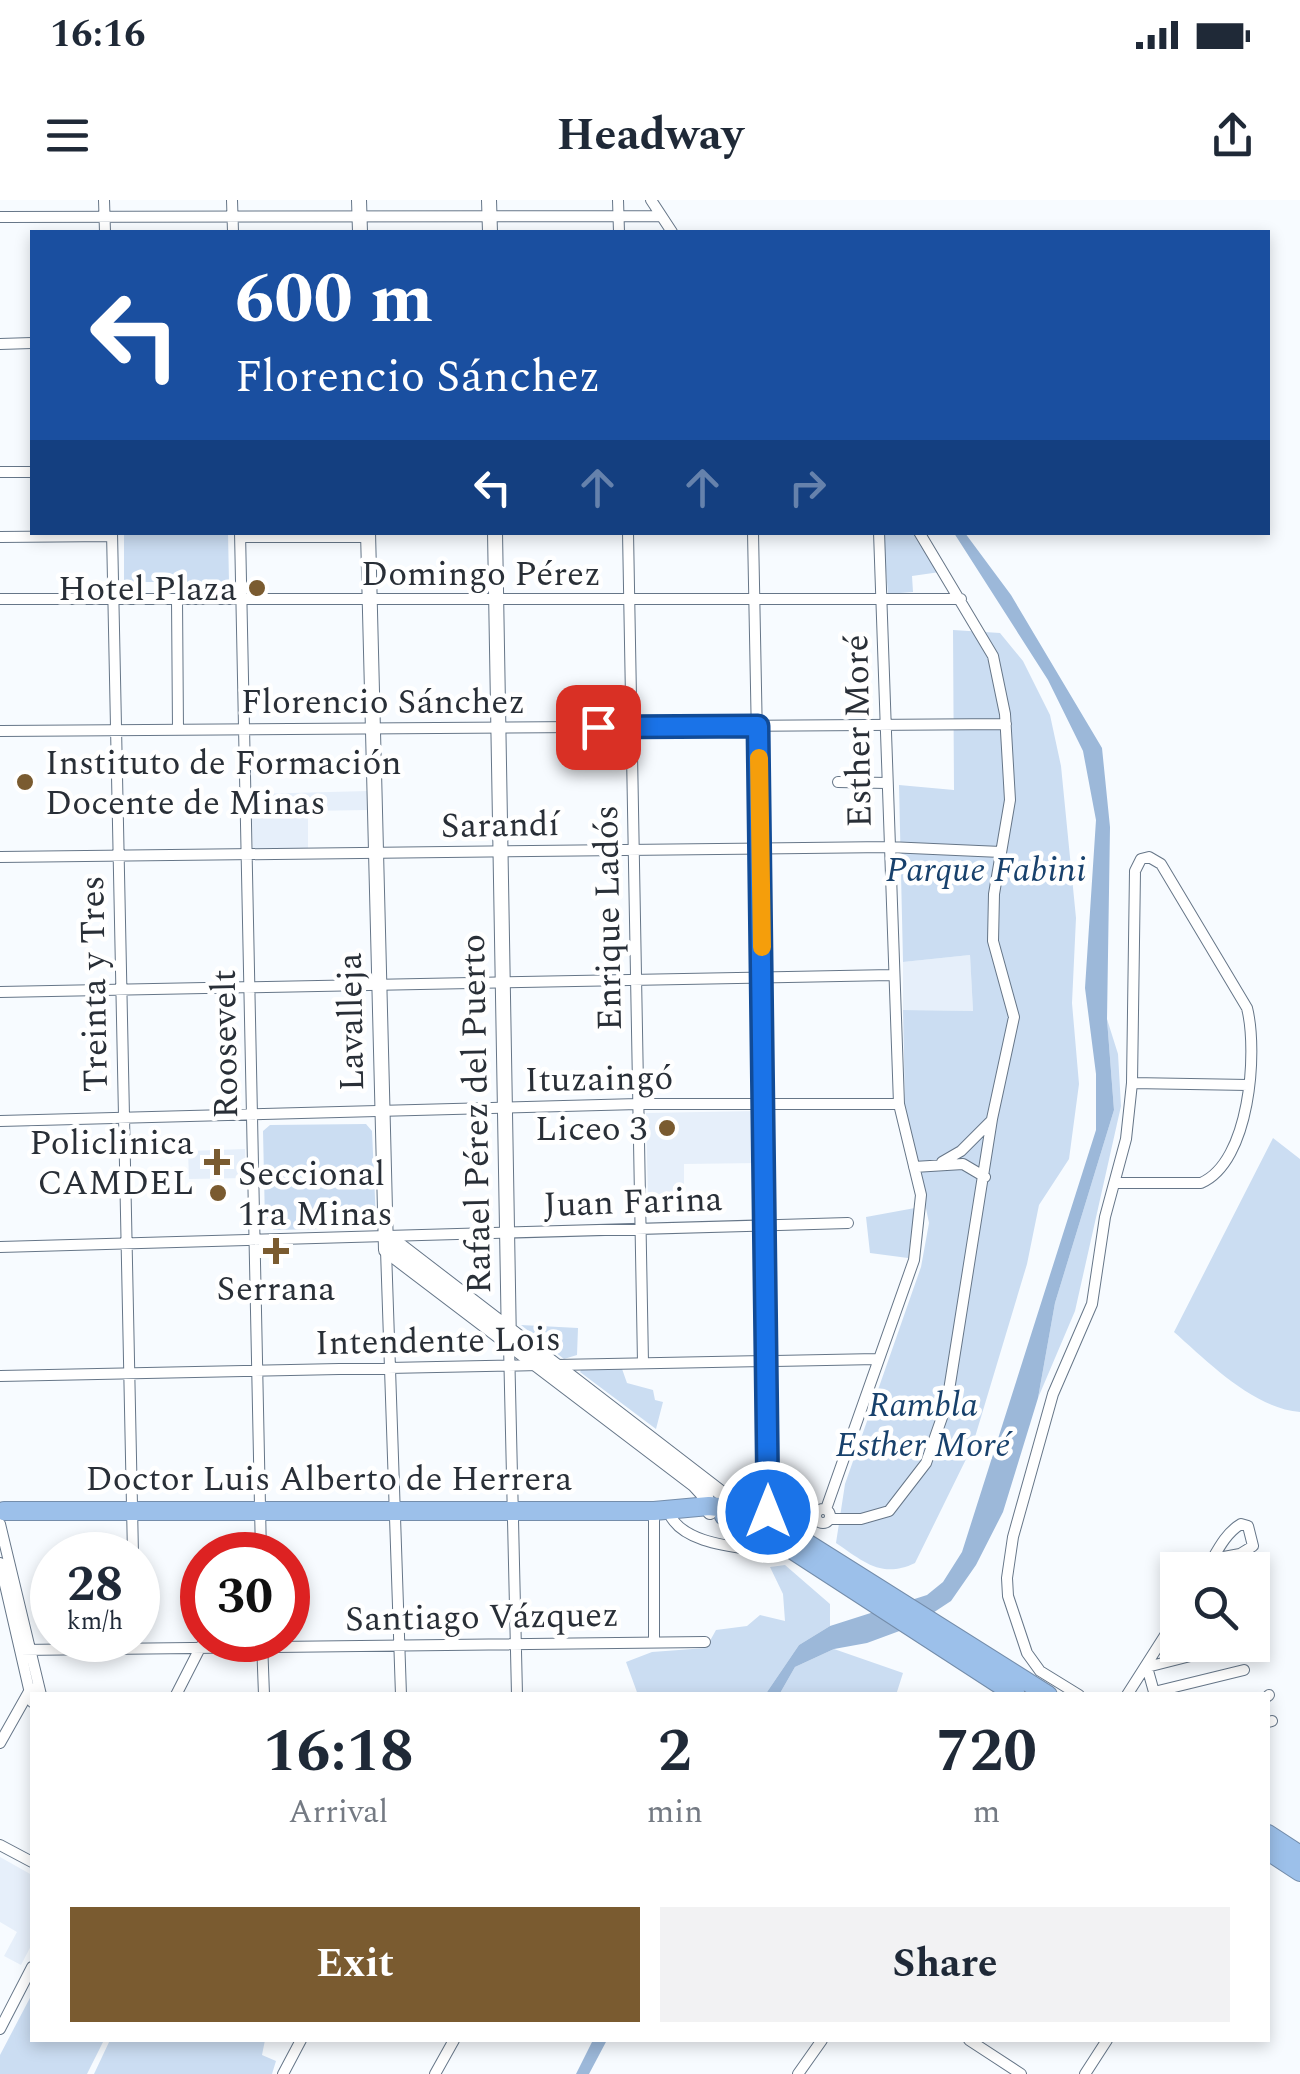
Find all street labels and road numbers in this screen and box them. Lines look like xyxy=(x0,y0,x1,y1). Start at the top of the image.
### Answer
street label: Domingo Pérez xyxy=(361,548,601,601)
street label: Esther Moré xyxy=(830,634,887,828)
street label: Florencio Sánchez xyxy=(241,676,525,729)
street label: Sarandí xyxy=(440,798,562,853)
street label: Enrique Ladós xyxy=(580,805,637,1031)
street label: Treinta y Tres xyxy=(66,875,123,1093)
street label: Rafael Pérez del Puerto xyxy=(447,934,506,1294)
street label: Lavalleja xyxy=(324,952,379,1092)
street label: Roosevelt xyxy=(198,969,253,1119)
street label: Ituzaingó xyxy=(524,1052,674,1107)
street label: Juan Farina xyxy=(543,1173,724,1232)
street label: Intendente Lois xyxy=(315,1313,561,1370)
street label: Doctor Luis Alberto de Herrera xyxy=(86,1453,572,1506)
street label: Santiago Vázquez xyxy=(345,1589,619,1646)

